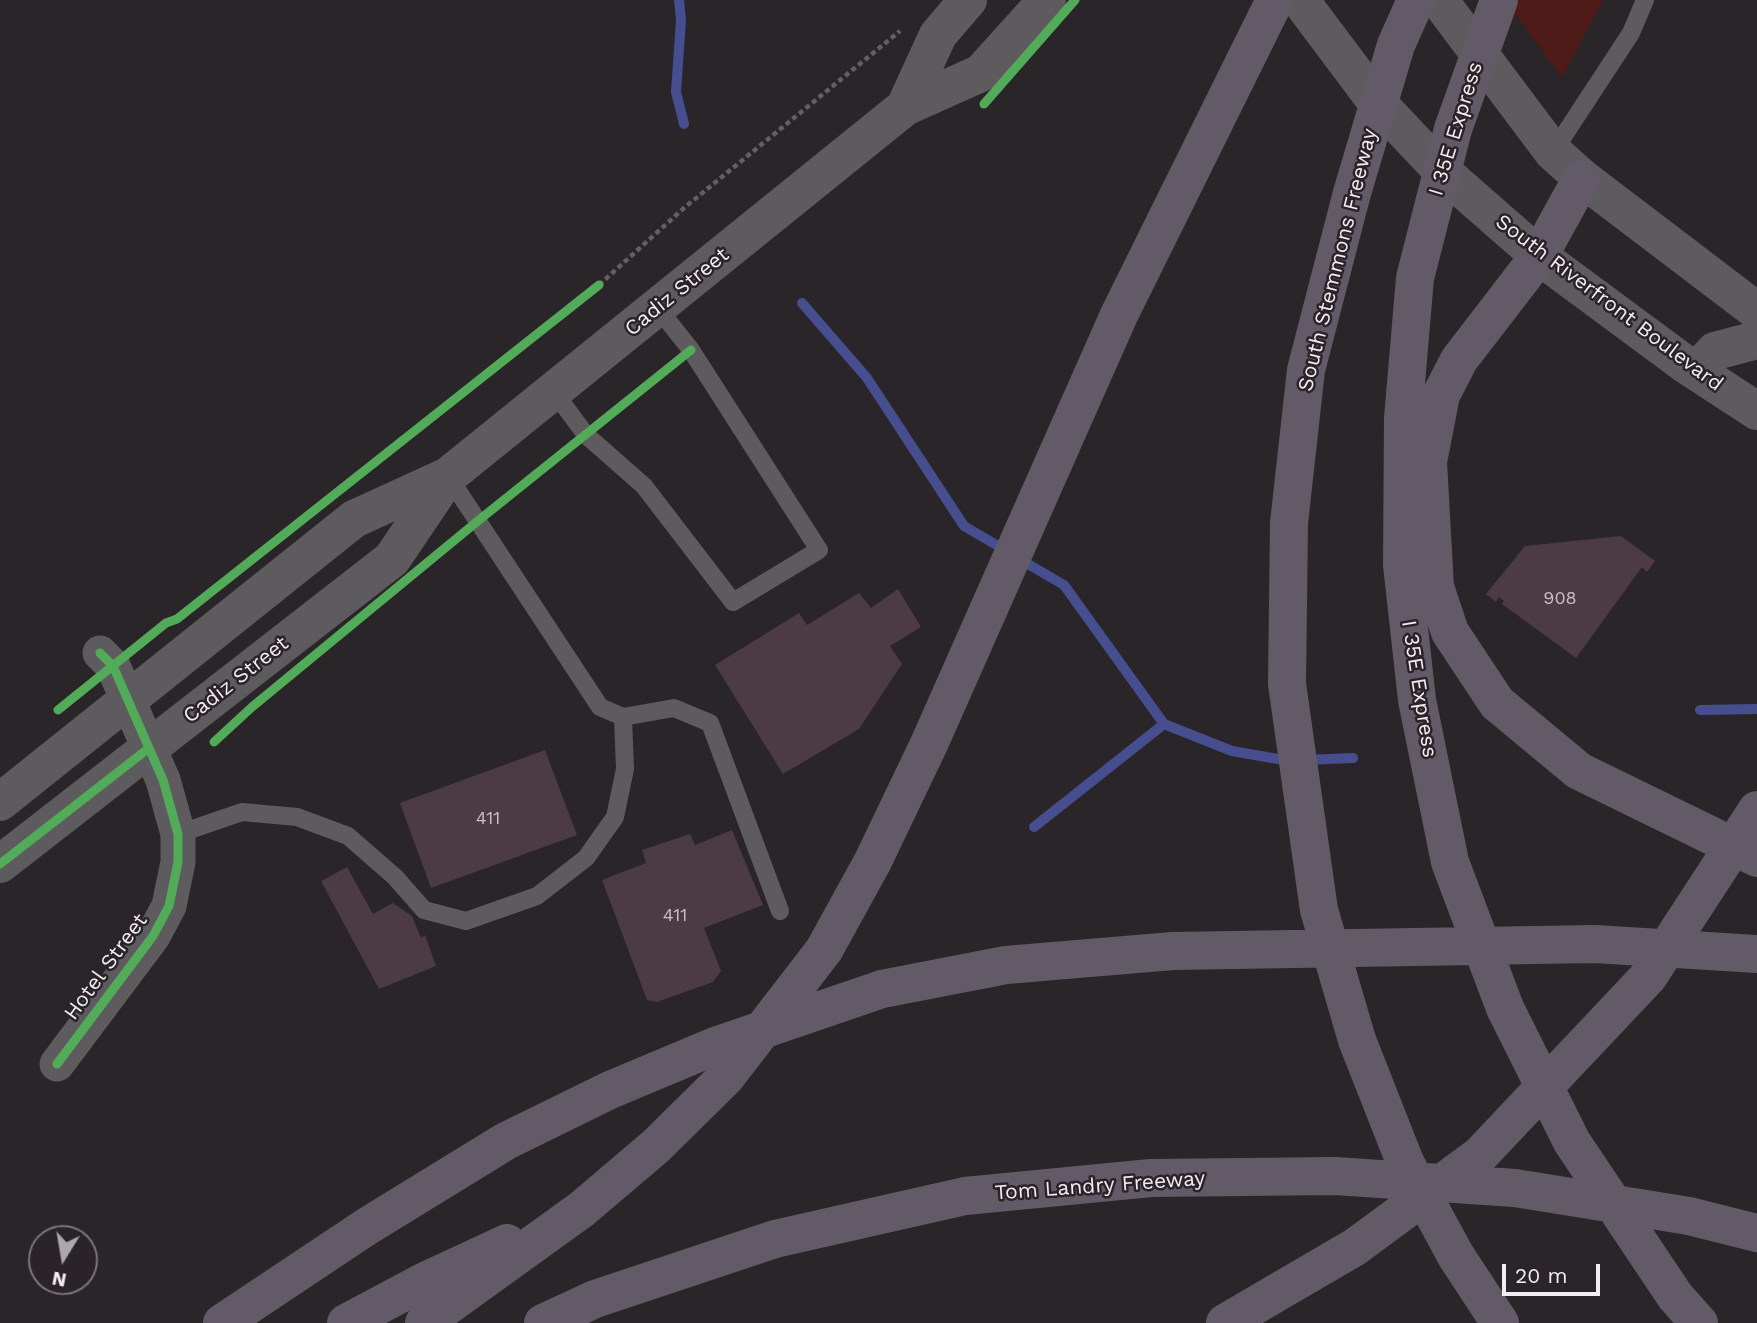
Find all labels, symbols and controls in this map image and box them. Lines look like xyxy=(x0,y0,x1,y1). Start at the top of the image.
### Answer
street label: I 35E Express xyxy=(1424,59,1488,199)
street label: South Stemmons Freeway xyxy=(1293,126,1383,394)
street label: South Riverfront Boulevard xyxy=(1490,209,1728,397)
street label: Cadiz Street xyxy=(620,242,734,342)
house number: 908 xyxy=(1543,588,1577,610)
street label: I 35E Express xyxy=(1396,619,1442,759)
street label: Cadiz Street xyxy=(178,631,294,729)
house number: 411 xyxy=(476,808,500,830)
house number: 411 xyxy=(663,905,687,927)
street label: Hotel Street xyxy=(59,909,153,1025)
street label: Tom Landry Freeway xyxy=(994,1166,1206,1206)
north arrow xyxy=(28,1225,98,1295)
scale bar xyxy=(1505,1250,1603,1294)
text: 20 m xyxy=(1515,1263,1567,1288)
text: N xyxy=(50,1267,68,1292)

